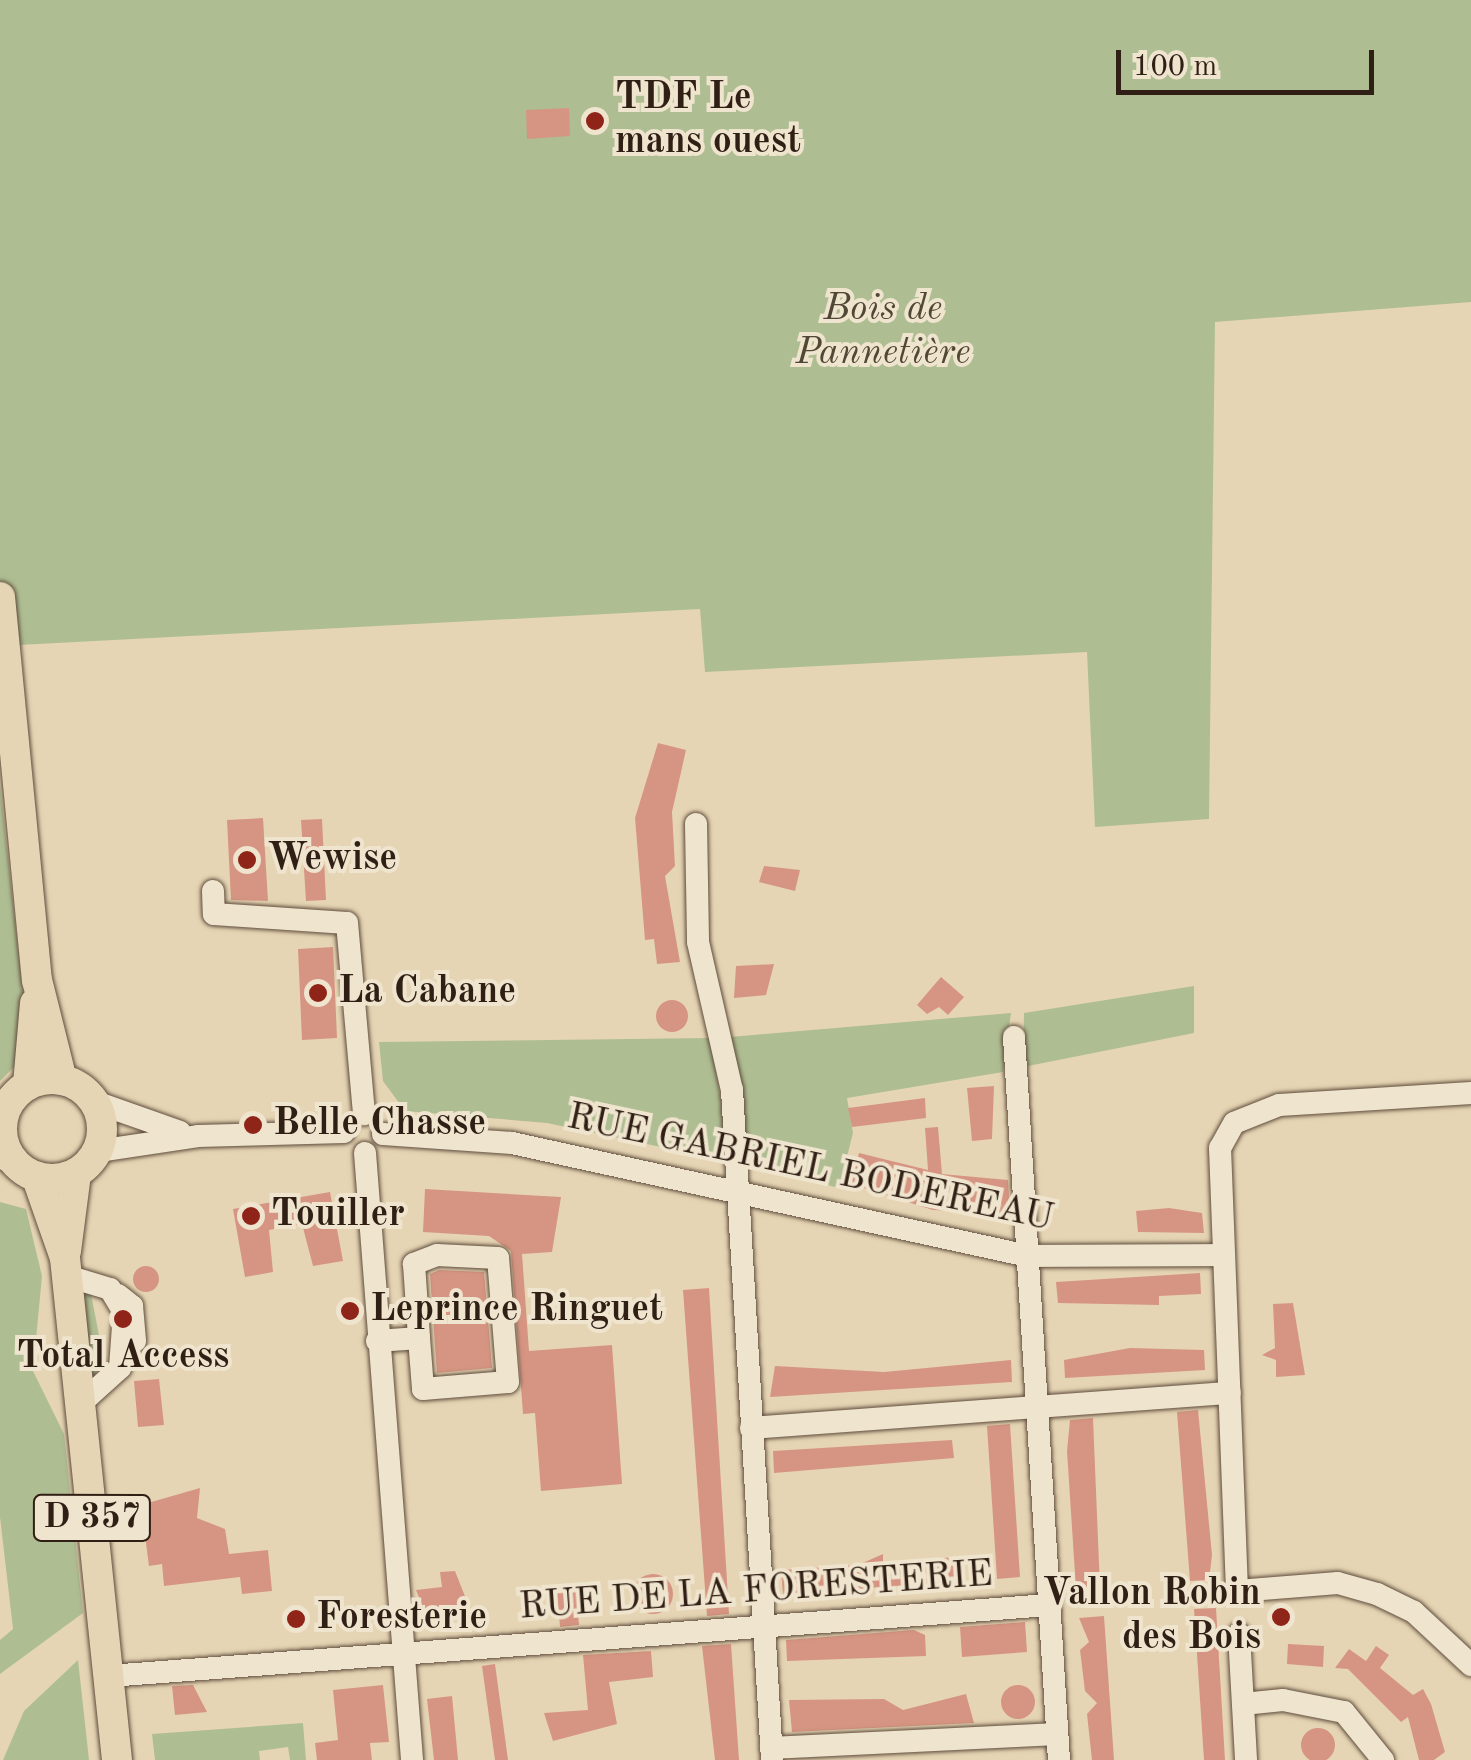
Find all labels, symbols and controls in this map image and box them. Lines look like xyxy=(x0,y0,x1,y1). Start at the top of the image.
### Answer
scale bar xyxy=(1121,30,1378,92)
text: 100 m xyxy=(1133,52,1217,82)
place label: TDF Le mans ouest xyxy=(615,76,801,165)
marker: TDF Le mans ouest xyxy=(584,110,606,132)
park label: Bois de Pannetière xyxy=(796,287,970,376)
place label: Wewise xyxy=(267,837,397,883)
marker: Wewise xyxy=(236,849,258,871)
place label: La Cabane xyxy=(338,970,516,1016)
marker: La Cabane xyxy=(307,982,329,1004)
street label: RUE GABRIEL BODEREAU xyxy=(563,1095,1057,1243)
place label: Belle Chasse xyxy=(273,1102,486,1148)
marker: Belle Chasse xyxy=(242,1114,264,1136)
place label: Touiller xyxy=(271,1193,405,1239)
marker: Touiller xyxy=(240,1205,262,1227)
place label: Leprince Ringuet xyxy=(370,1288,663,1334)
marker: Leprince Ringuet xyxy=(339,1300,361,1322)
marker: Total Access xyxy=(112,1308,134,1330)
place label: Total Access xyxy=(17,1335,229,1381)
road number: D 357 xyxy=(32,1488,152,1548)
street label: RUE DE LA FORESTERIE xyxy=(517,1553,995,1631)
place label: Vallon Robin des Bois xyxy=(1042,1572,1261,1662)
place label: Foresterie xyxy=(316,1596,487,1642)
marker: Vallon Robin des Bois xyxy=(1270,1606,1292,1628)
marker: Foresterie xyxy=(285,1608,307,1630)

